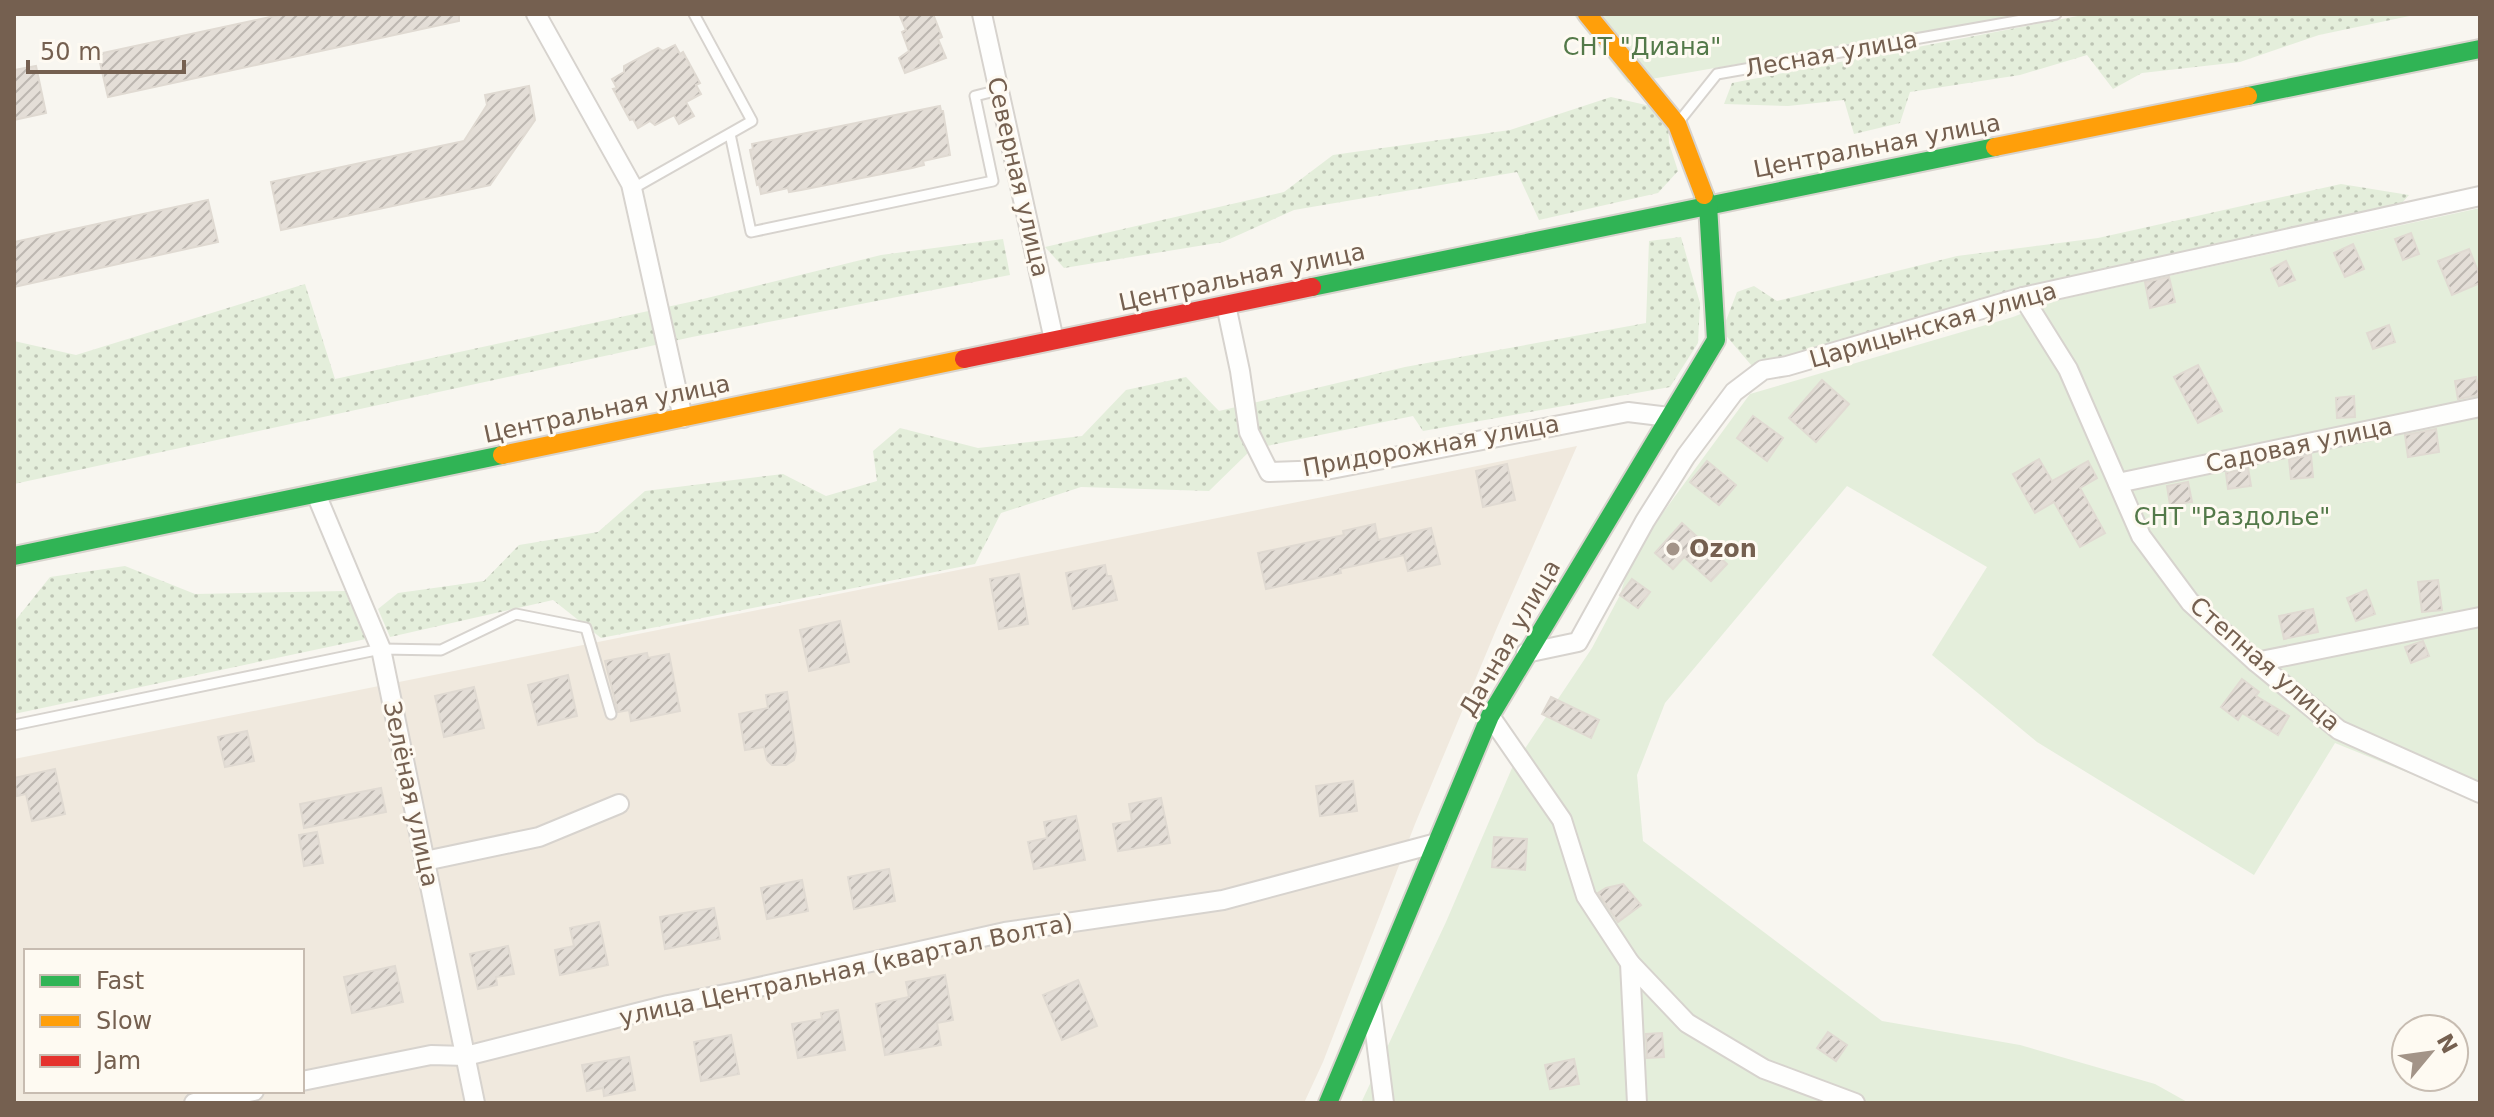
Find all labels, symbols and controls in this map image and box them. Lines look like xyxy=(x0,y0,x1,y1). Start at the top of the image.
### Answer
scale bar xyxy=(28,24,184,74)
street label: Лесная улица xyxy=(1743,25,1919,83)
park label: СНТ "Диана" xyxy=(1563,33,1721,61)
text: 50 m xyxy=(40,38,102,66)
street label: Северная улица xyxy=(981,74,1055,280)
street label: Центральная улица xyxy=(1751,108,2003,184)
street label: Центральная улица xyxy=(1116,237,1368,317)
street label: Царицынская улица xyxy=(1806,276,2060,374)
street label: Центральная улица xyxy=(481,369,733,449)
street label: Придорожная улица xyxy=(1300,410,1562,482)
street label: Садовая улица xyxy=(2203,412,2395,478)
park label: СНТ "Раздолье" xyxy=(2134,503,2330,531)
place label: Ozon xyxy=(1689,535,1757,563)
marker: Ozon xyxy=(1664,540,1682,558)
street label: Дачная улица xyxy=(1454,555,1566,721)
street label: Степная улица xyxy=(2184,591,2346,737)
street label: Зелёная улица xyxy=(378,699,444,889)
street label: улица Центральная (квартал Волта) xyxy=(617,908,1075,1032)
legend xyxy=(24,949,304,1093)
text: Fast xyxy=(96,967,144,995)
text: Slow xyxy=(96,1007,152,1035)
north arrow xyxy=(2390,1013,2470,1093)
text: N xyxy=(2432,1029,2462,1058)
text: Jam xyxy=(94,1047,141,1075)

